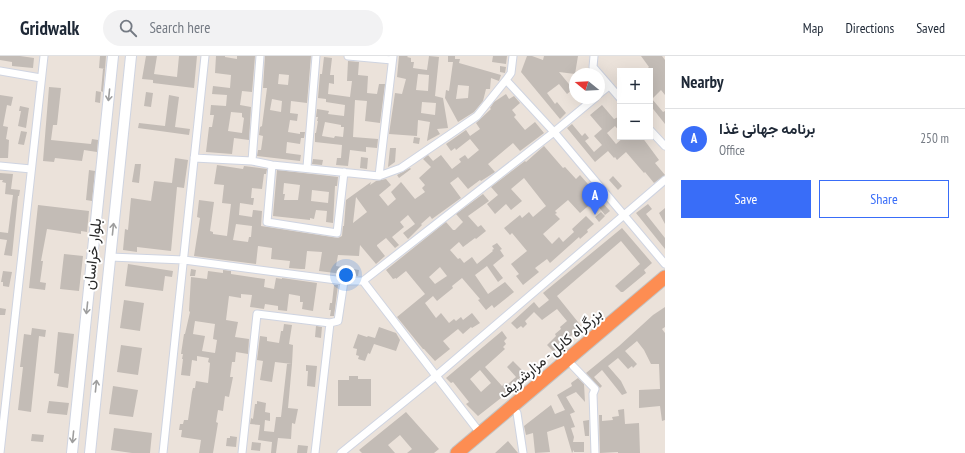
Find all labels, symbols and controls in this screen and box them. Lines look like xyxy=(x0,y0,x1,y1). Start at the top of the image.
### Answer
search box xyxy=(103,10,383,46)
text: Gridwalk xyxy=(20,16,79,40)
icon: search xyxy=(117,17,139,39)
text: Search here xyxy=(149,18,210,37)
text: Map xyxy=(803,19,823,37)
text: Directions xyxy=(845,19,894,37)
text: Saved xyxy=(916,19,945,37)
north arrow xyxy=(569,68,605,104)
map controls xyxy=(617,68,653,140)
button: + xyxy=(617,68,653,104)
text: Nearby xyxy=(681,71,724,93)
one-way arrow xyxy=(105,88,113,101)
button: − xyxy=(617,104,653,140)
text: برنامه جهانی غذا xyxy=(719,119,815,138)
text: A xyxy=(691,130,697,147)
text: 250 m xyxy=(920,130,949,147)
text: Office xyxy=(719,142,745,159)
button: Save xyxy=(681,180,811,218)
button: Share xyxy=(819,180,949,218)
pin: A xyxy=(582,182,608,215)
street label: بلوار خراسان xyxy=(79,217,105,291)
one-way arrow xyxy=(109,223,116,236)
your location xyxy=(336,265,356,285)
one-way arrow xyxy=(83,301,91,314)
street label: بزرگراه کابل - مزارشریف xyxy=(494,304,606,402)
one-way arrow xyxy=(92,380,100,393)
one-way arrow xyxy=(70,430,77,443)

